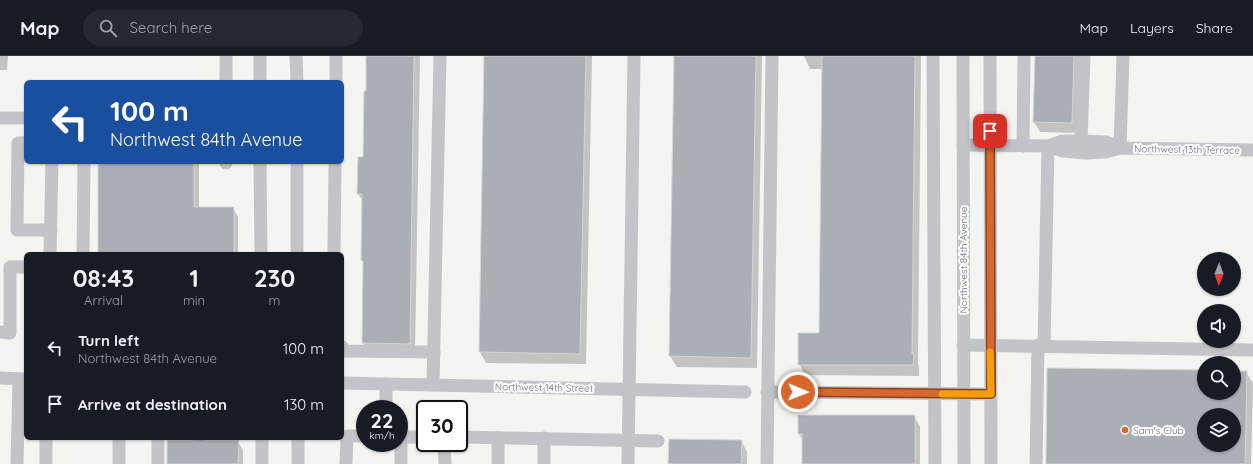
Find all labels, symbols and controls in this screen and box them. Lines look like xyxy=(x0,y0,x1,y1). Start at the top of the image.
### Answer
search box xyxy=(83,10,363,46)
text: Map xyxy=(20,16,59,40)
icon: search xyxy=(97,17,119,39)
text: Search here xyxy=(129,18,212,37)
text: Map xyxy=(1079,19,1108,37)
text: Layers xyxy=(1130,19,1174,37)
text: Share xyxy=(1196,19,1233,37)
text: 100 m xyxy=(110,93,189,128)
icon: left xyxy=(44,96,96,148)
pin xyxy=(973,114,1007,148)
icon: arrive xyxy=(979,120,1001,142)
text: Northwest 84th Avenue xyxy=(110,128,302,151)
street label: Northwest 13th Terrace xyxy=(1134,142,1240,157)
street label: Northwest 84th Avenue xyxy=(957,206,970,313)
north arrow xyxy=(1197,252,1241,296)
map controls xyxy=(1197,252,1241,452)
text: 08:43 xyxy=(73,263,134,293)
text: 1 xyxy=(189,263,199,293)
text: 230 xyxy=(254,263,295,293)
text: Arrival xyxy=(84,292,123,308)
text: min xyxy=(183,292,205,308)
text: m xyxy=(269,292,280,308)
button: sound xyxy=(1197,304,1241,348)
text: Turn left xyxy=(78,331,140,350)
icon: left xyxy=(44,337,66,359)
text: 100 m xyxy=(283,339,324,358)
text: Northwest 84th Avenue xyxy=(78,350,217,366)
button: search xyxy=(1197,356,1241,400)
position arrow xyxy=(777,371,819,413)
street label: Northwest 14th Street xyxy=(495,380,594,395)
icon: arrive xyxy=(44,393,66,415)
text: Arrive at destination xyxy=(78,395,227,414)
text: 130 m xyxy=(284,395,324,414)
speed limit sign: 30 xyxy=(416,400,468,452)
text: 22 xyxy=(371,408,393,433)
button: layers xyxy=(1197,408,1241,452)
place label: Sam's Club xyxy=(1133,424,1184,437)
marker: Sam's Club xyxy=(1120,425,1130,435)
text: km/h xyxy=(369,429,395,442)

